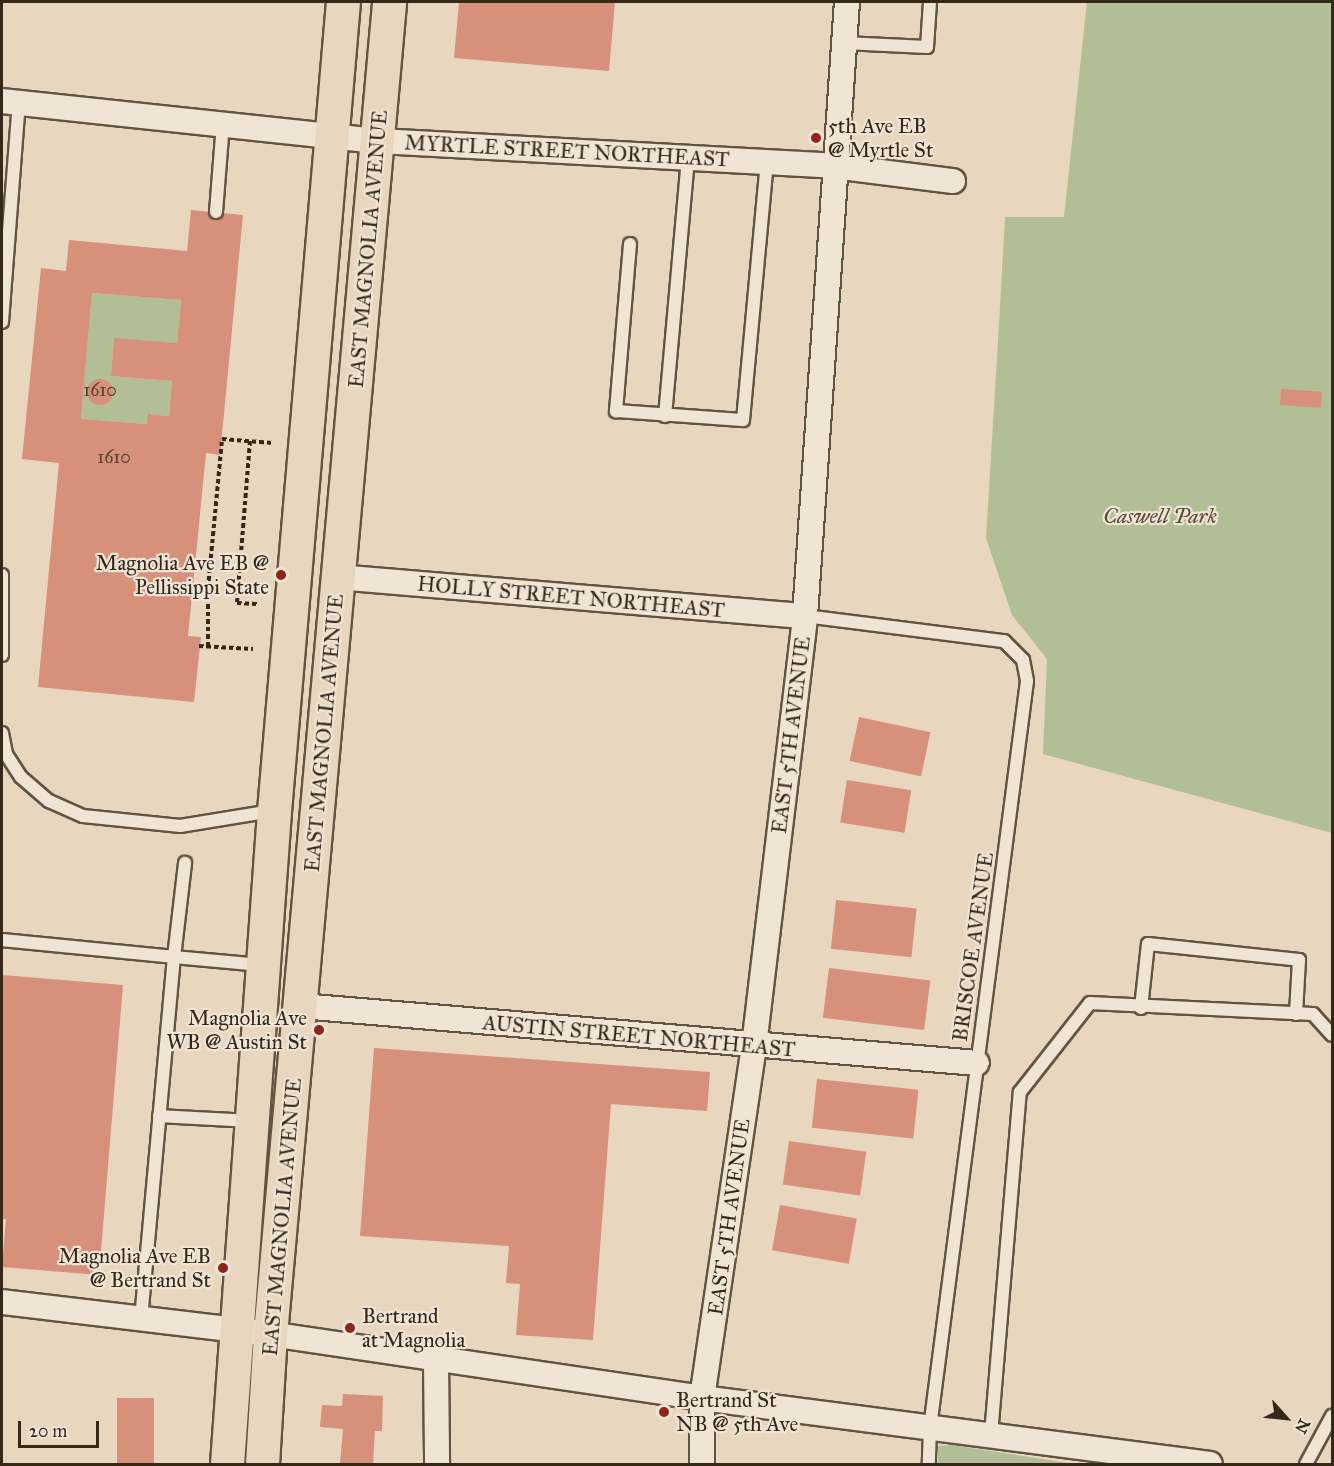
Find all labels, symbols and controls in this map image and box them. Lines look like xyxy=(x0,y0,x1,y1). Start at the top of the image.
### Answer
street label: EAST MAGNOLIA AVENUE xyxy=(343,109,393,389)
place label: 5th Ave EB @ Myrtle St xyxy=(828,113,933,163)
street label: MYRTLE STREET NORTHEAST xyxy=(404,130,730,172)
marker: 5th Ave EB @ Myrtle St xyxy=(809,131,823,145)
house number: 1610 xyxy=(83,379,117,401)
house number: 1610 xyxy=(97,446,131,468)
park label: Caswell Park xyxy=(1103,503,1217,529)
place label: Magnolia Ave EB @ Pellissippi State xyxy=(96,550,269,600)
marker: Magnolia Ave EB @ Pellissippi State xyxy=(274,568,288,582)
street label: HOLLY STREET NORTHEAST xyxy=(416,571,726,623)
street label: EAST MAGNOLIA AVENUE xyxy=(299,593,349,873)
street label: EAST 5TH AVENUE xyxy=(766,635,816,835)
street label: BRISCOE AVENUE xyxy=(947,851,999,1043)
place label: Magnolia Ave WB @ Austin St xyxy=(167,1005,307,1055)
street label: AUSTIN STREET NORTHEAST xyxy=(482,1010,796,1062)
marker: Magnolia Ave WB @ Austin St xyxy=(312,1023,326,1037)
street label: EAST MAGNOLIA AVENUE xyxy=(257,1077,307,1357)
street label: EAST 5TH AVENUE xyxy=(703,1117,755,1317)
place label: Magnolia Ave EB @ Bertrand St xyxy=(59,1243,211,1293)
marker: Magnolia Ave EB @ Bertrand St xyxy=(216,1261,230,1275)
place label: Bertrand at Magnolia xyxy=(362,1303,465,1353)
marker: Bertrand at Magnolia xyxy=(343,1321,357,1335)
place label: Bertrand St NB @ 5th Ave xyxy=(676,1387,798,1437)
north arrow xyxy=(1256,1388,1316,1448)
marker: Bertrand St NB @ 5th Ave xyxy=(657,1405,671,1419)
scale bar xyxy=(21,1409,102,1447)
text: N xyxy=(1291,1416,1314,1437)
text: 20 m xyxy=(29,1420,67,1442)

